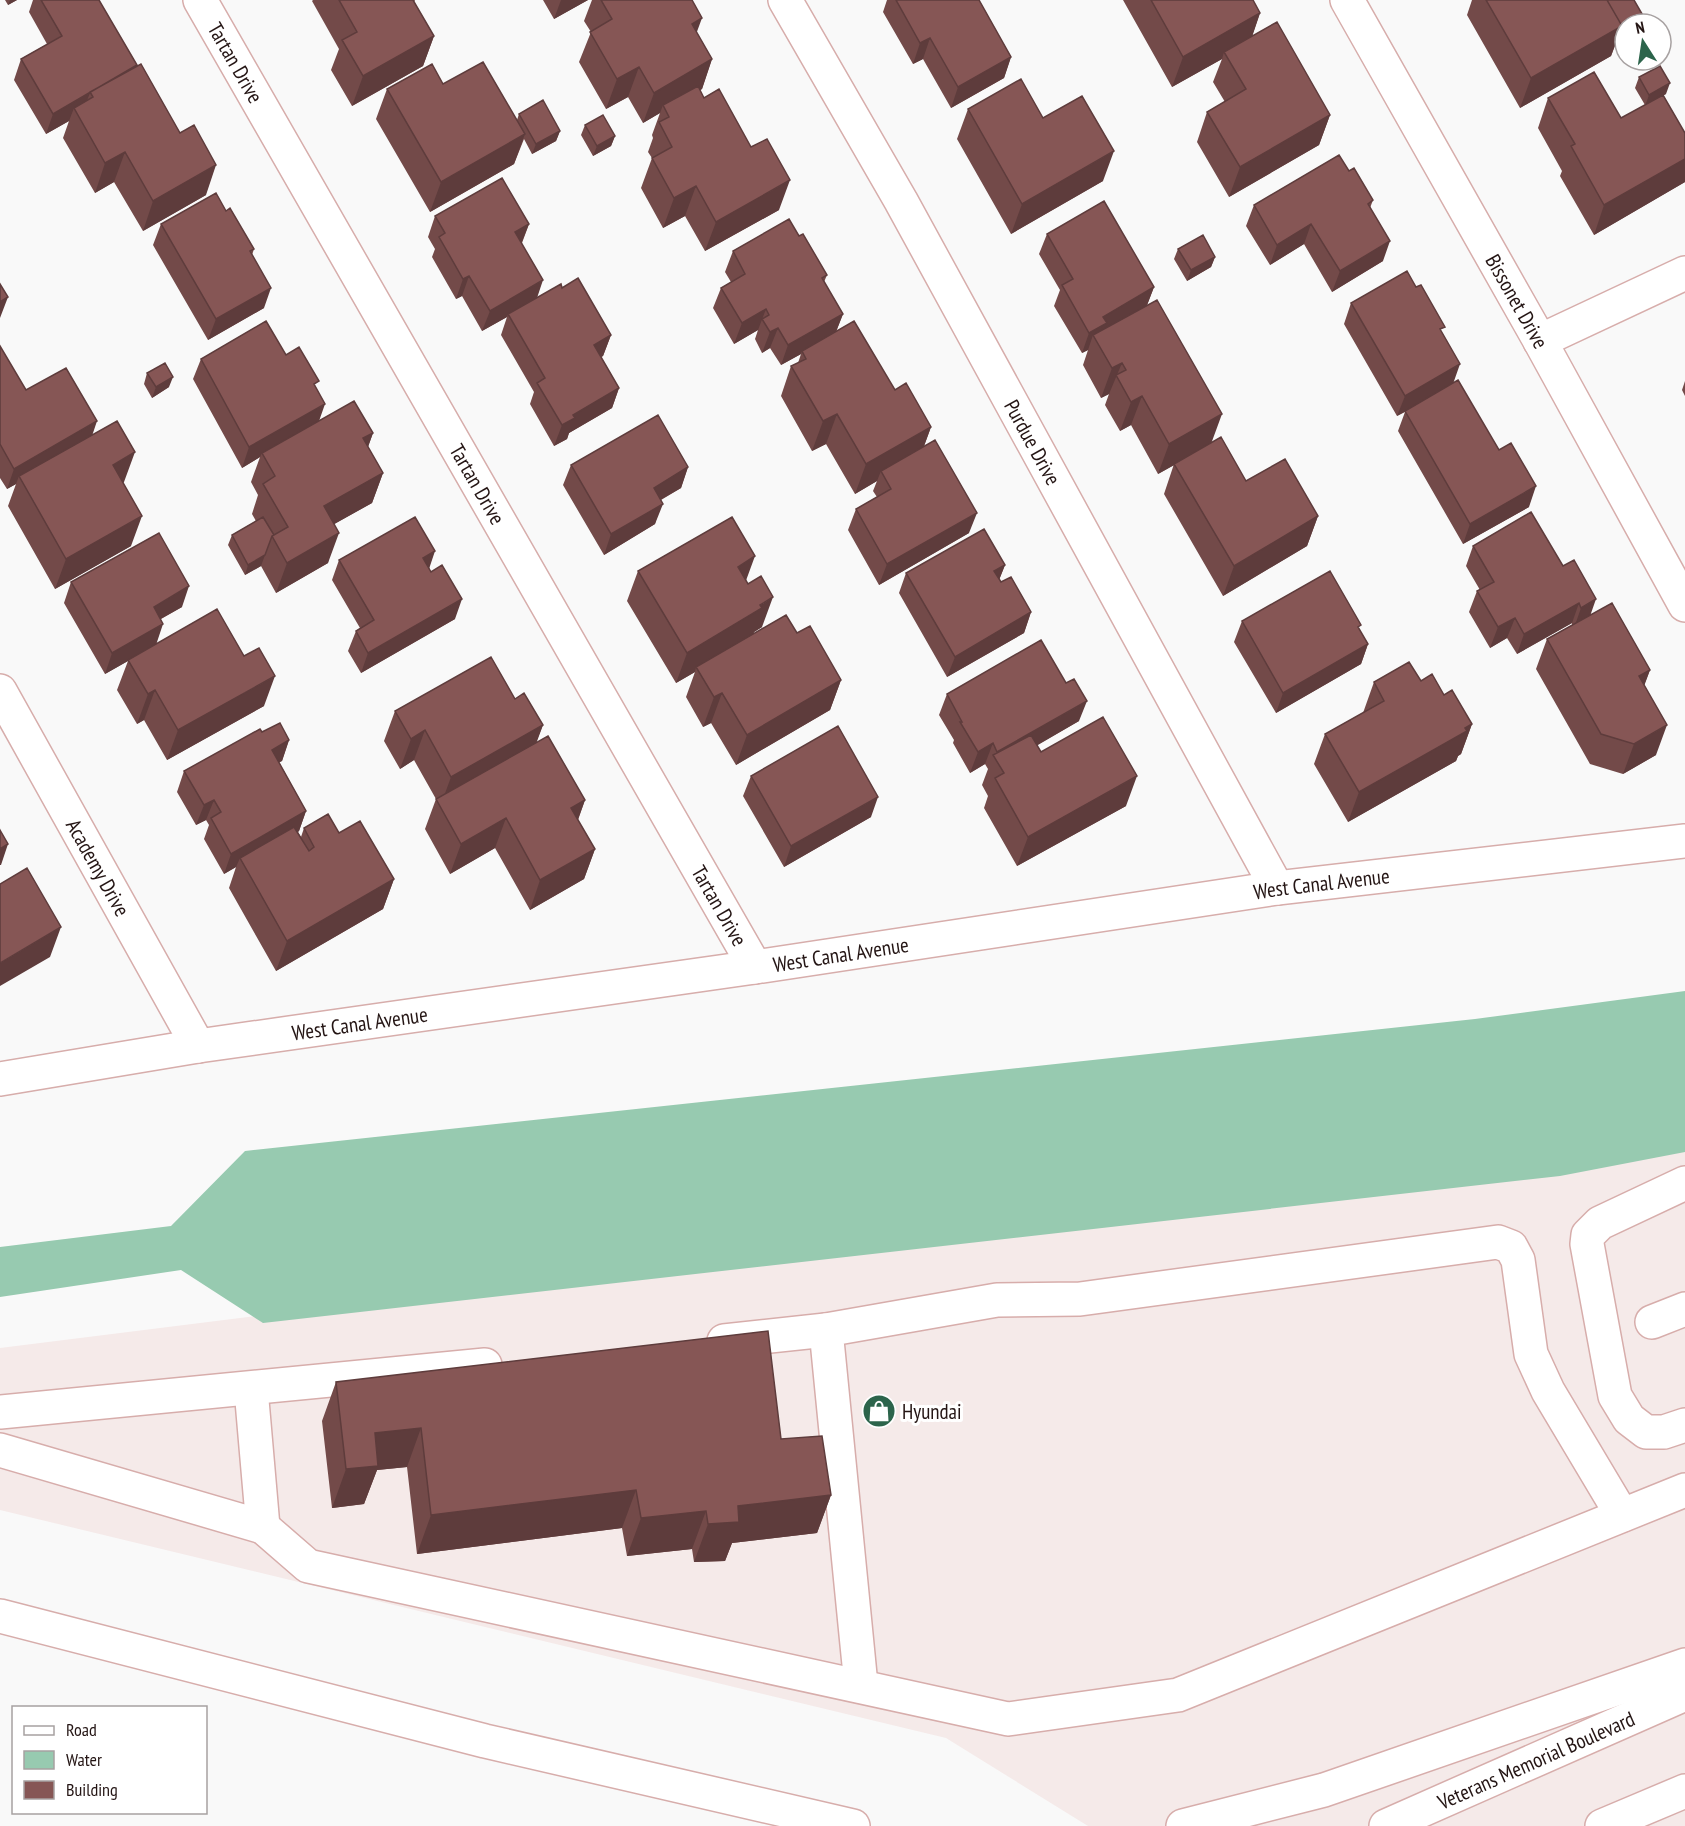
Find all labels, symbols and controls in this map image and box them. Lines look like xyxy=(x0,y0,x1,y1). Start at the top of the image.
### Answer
north arrow xyxy=(1613,12,1673,72)
street label: Tartan Drive xyxy=(202,17,270,107)
text: N xyxy=(1634,17,1646,38)
street label: Bissonet Drive xyxy=(1480,249,1555,353)
street label: Purdue Drive xyxy=(999,395,1067,490)
street label: Tartan Drive xyxy=(444,439,511,529)
street label: Academy Drive xyxy=(61,814,136,921)
street label: Tartan Drive xyxy=(686,860,753,951)
street label: West Canal Avenue xyxy=(1252,862,1391,905)
street label: West Canal Avenue xyxy=(771,930,910,978)
street label: West Canal Avenue xyxy=(290,1000,429,1046)
shop icon: Hyundai xyxy=(861,1393,897,1429)
place label: Hyundai xyxy=(902,1398,962,1425)
street label: Veterans Memorial Boulevard xyxy=(1433,1705,1639,1815)
legend xyxy=(12,1706,207,1814)
text: Road xyxy=(66,1718,97,1741)
text: Water xyxy=(66,1748,102,1771)
text: Building xyxy=(66,1778,118,1801)

